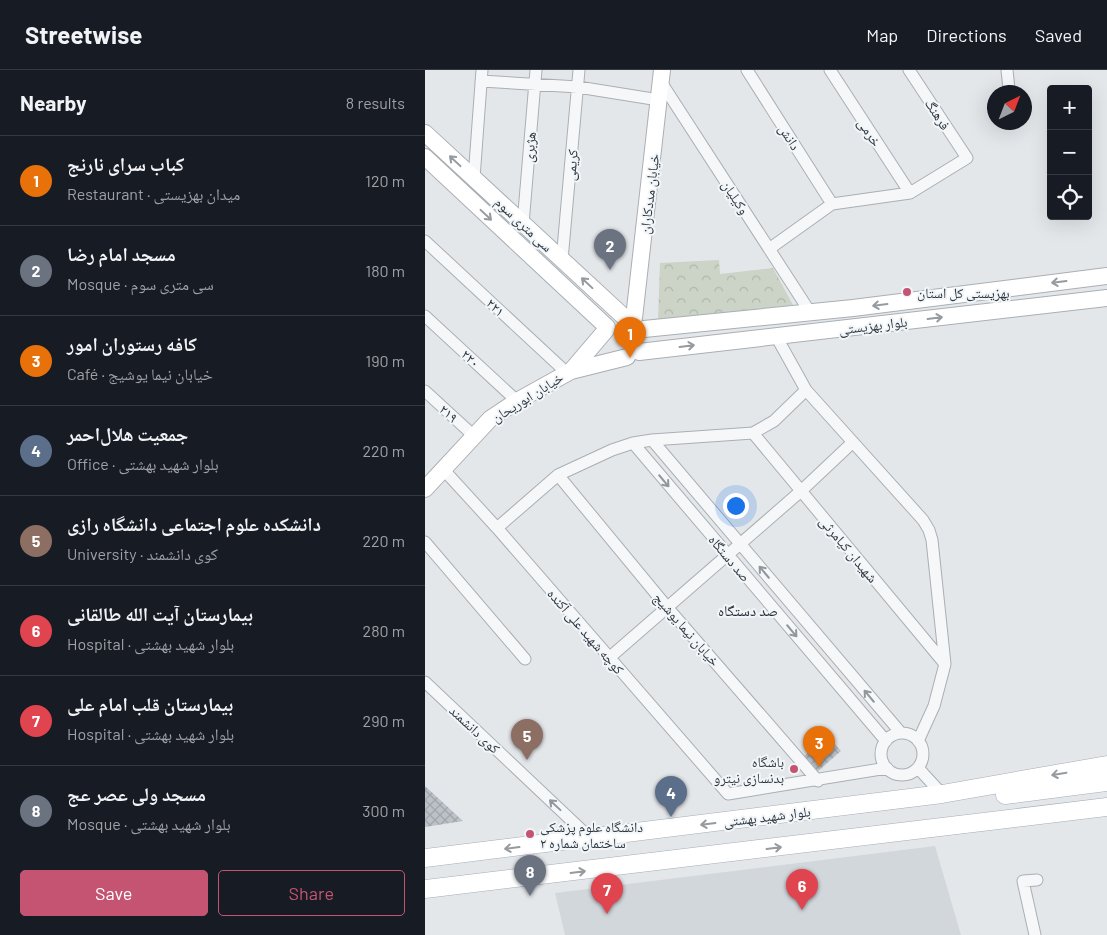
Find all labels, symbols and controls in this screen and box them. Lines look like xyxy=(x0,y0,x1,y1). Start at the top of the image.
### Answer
text: Streetwise xyxy=(25,20,142,49)
text: Map xyxy=(866,24,898,46)
text: Directions xyxy=(926,24,1007,46)
text: Saved xyxy=(1035,24,1082,46)
north arrow xyxy=(987,85,1032,130)
map controls xyxy=(1047,85,1092,220)
button: + xyxy=(1047,85,1092,130)
text: Nearby xyxy=(20,90,86,115)
text: 8 results xyxy=(346,93,405,112)
street label: فرهنگ xyxy=(921,95,954,133)
street label: خرمی xyxy=(854,115,886,150)
street label: دانش xyxy=(775,121,805,154)
button: − xyxy=(1047,130,1092,175)
street label: هژبری xyxy=(519,131,540,163)
street label: کریمی xyxy=(561,148,582,182)
text: کباب سرای نارنج xyxy=(67,152,184,175)
street label: خیابان مددکاران xyxy=(636,153,663,235)
one-way arrow xyxy=(449,155,462,167)
text: 1 xyxy=(33,171,39,190)
text: 120 m xyxy=(365,171,405,190)
button: locate xyxy=(1047,175,1092,220)
street label: وکیلیان xyxy=(718,177,753,218)
text: Restaurant · میدان بهزیستی xyxy=(67,184,240,203)
street label: سی متری سوم xyxy=(490,193,556,256)
one-way arrow xyxy=(480,209,493,220)
pin: 2 xyxy=(594,229,626,270)
text: مسجد امام رضا xyxy=(67,242,176,265)
text: 2 xyxy=(32,261,40,280)
text: 180 m xyxy=(366,261,405,280)
text: Mosque · سی متری سوم xyxy=(67,274,214,293)
one-way arrow xyxy=(581,277,593,289)
one-way arrow xyxy=(1051,278,1067,288)
place label: بهزیستی کل استان xyxy=(917,284,1010,302)
marker: بهزیستی کل استان xyxy=(901,286,913,298)
street label: ۲۲۱ xyxy=(483,294,509,320)
one-way arrow xyxy=(872,300,888,310)
street label: بلوار بهزیستی xyxy=(838,312,909,339)
one-way arrow xyxy=(927,313,943,323)
pin: 1 xyxy=(614,317,646,358)
text: کافه رستوران امور xyxy=(67,332,197,355)
one-way arrow xyxy=(679,341,695,351)
street label: ۲۲۰ xyxy=(458,345,484,371)
text: 3 xyxy=(32,351,40,370)
text: 190 m xyxy=(366,351,405,370)
text: Café · خیابان نیما یوشیج xyxy=(67,364,213,383)
street label: خیابان ابوریحان xyxy=(488,368,566,426)
street label: ۲۱۹ xyxy=(436,400,462,426)
text: جمعیت هلال‌احمر xyxy=(67,422,188,445)
text: 4 xyxy=(31,441,41,460)
text: 220 m xyxy=(362,441,405,460)
text: Office · بلوار شهید بهشتی xyxy=(67,454,219,473)
one-way arrow xyxy=(659,474,670,487)
your location xyxy=(723,493,749,519)
text: دانشکده علوم اجتماعی دانشگاه رازی xyxy=(67,512,321,535)
street label: شهیدان کیامرثی xyxy=(816,512,882,586)
text: 5 xyxy=(32,531,40,550)
text: 220 m xyxy=(362,531,405,550)
street label: صد دستگاه xyxy=(705,531,755,585)
text: University · کوی دانشمند xyxy=(67,544,218,563)
one-way arrow xyxy=(759,566,770,579)
street label: کوچه شهید علی آکنده xyxy=(543,585,628,678)
street label: خیابان نیما یوشیج xyxy=(649,589,724,671)
district label: صد دستگاه xyxy=(718,601,778,619)
text: بیمارستان آیت الله طالقانی xyxy=(67,602,253,625)
text: 6 xyxy=(32,621,40,640)
text: 280 m xyxy=(363,621,405,640)
one-way arrow xyxy=(786,624,797,637)
text: Hospital · بلوار شهید بهشتی xyxy=(67,634,234,653)
one-way arrow xyxy=(864,689,875,702)
text: بیمارستان قلب امام علی xyxy=(67,692,233,715)
street label: کوی دانشمند xyxy=(446,701,504,757)
text: 7 xyxy=(32,711,40,730)
text: 290 m xyxy=(363,711,405,730)
pin: 5 xyxy=(511,719,543,760)
text: Hospital · بلوار شهید بهشتی xyxy=(67,724,234,743)
pin: 3 xyxy=(803,726,835,767)
place label: باشگاه بدنسازی نیترو xyxy=(714,753,784,787)
marker: باشگاه بدنسازی نیترو xyxy=(788,763,800,775)
one-way arrow xyxy=(1051,770,1067,780)
pin: 4 xyxy=(655,776,687,817)
text: مسجد ولی عصر عج xyxy=(67,782,206,805)
one-way arrow xyxy=(549,799,561,811)
text: 8 xyxy=(32,801,40,820)
text: 300 m xyxy=(362,801,405,820)
street label: بلوار شهید بهشتی xyxy=(723,802,812,831)
text: Mosque · بلوار شهید بهشتی xyxy=(67,814,231,833)
place label: دانشگاه علوم پزشکی ساختمان شماره ۲ xyxy=(540,818,643,852)
one-way arrow xyxy=(700,819,716,829)
marker: دانشگاه علوم پزشکی ساختمان شماره ۲ xyxy=(524,828,536,840)
one-way arrow xyxy=(504,843,520,853)
one-way arrow xyxy=(765,843,781,853)
pin: 8 xyxy=(514,855,546,896)
one-way arrow xyxy=(569,867,585,877)
pin: 6 xyxy=(786,869,818,910)
button: Save xyxy=(20,870,208,916)
button: Share xyxy=(218,870,405,916)
pin: 7 xyxy=(591,873,623,914)

